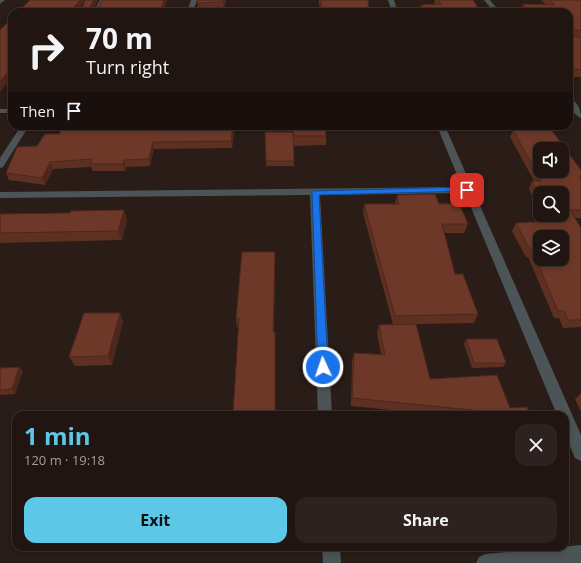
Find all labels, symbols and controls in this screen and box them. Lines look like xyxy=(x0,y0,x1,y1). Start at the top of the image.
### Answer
text: 70 m xyxy=(86,19,153,57)
icon: right xyxy=(20,24,72,76)
text: Turn right xyxy=(86,55,169,79)
icon: arrive xyxy=(63,100,85,122)
text: Then xyxy=(20,101,55,121)
map controls xyxy=(533,142,569,266)
button: sound xyxy=(533,142,569,178)
pin xyxy=(450,173,484,207)
icon: arrive xyxy=(456,179,478,201)
button: search xyxy=(533,186,569,222)
button: layers xyxy=(533,230,569,266)
position arrow xyxy=(302,346,344,388)
text: 1 min xyxy=(24,419,91,452)
button: close xyxy=(515,424,557,466)
text: 120 m · 19:18 xyxy=(24,451,105,469)
button: Exit xyxy=(24,497,287,543)
button: Share xyxy=(295,497,557,543)

